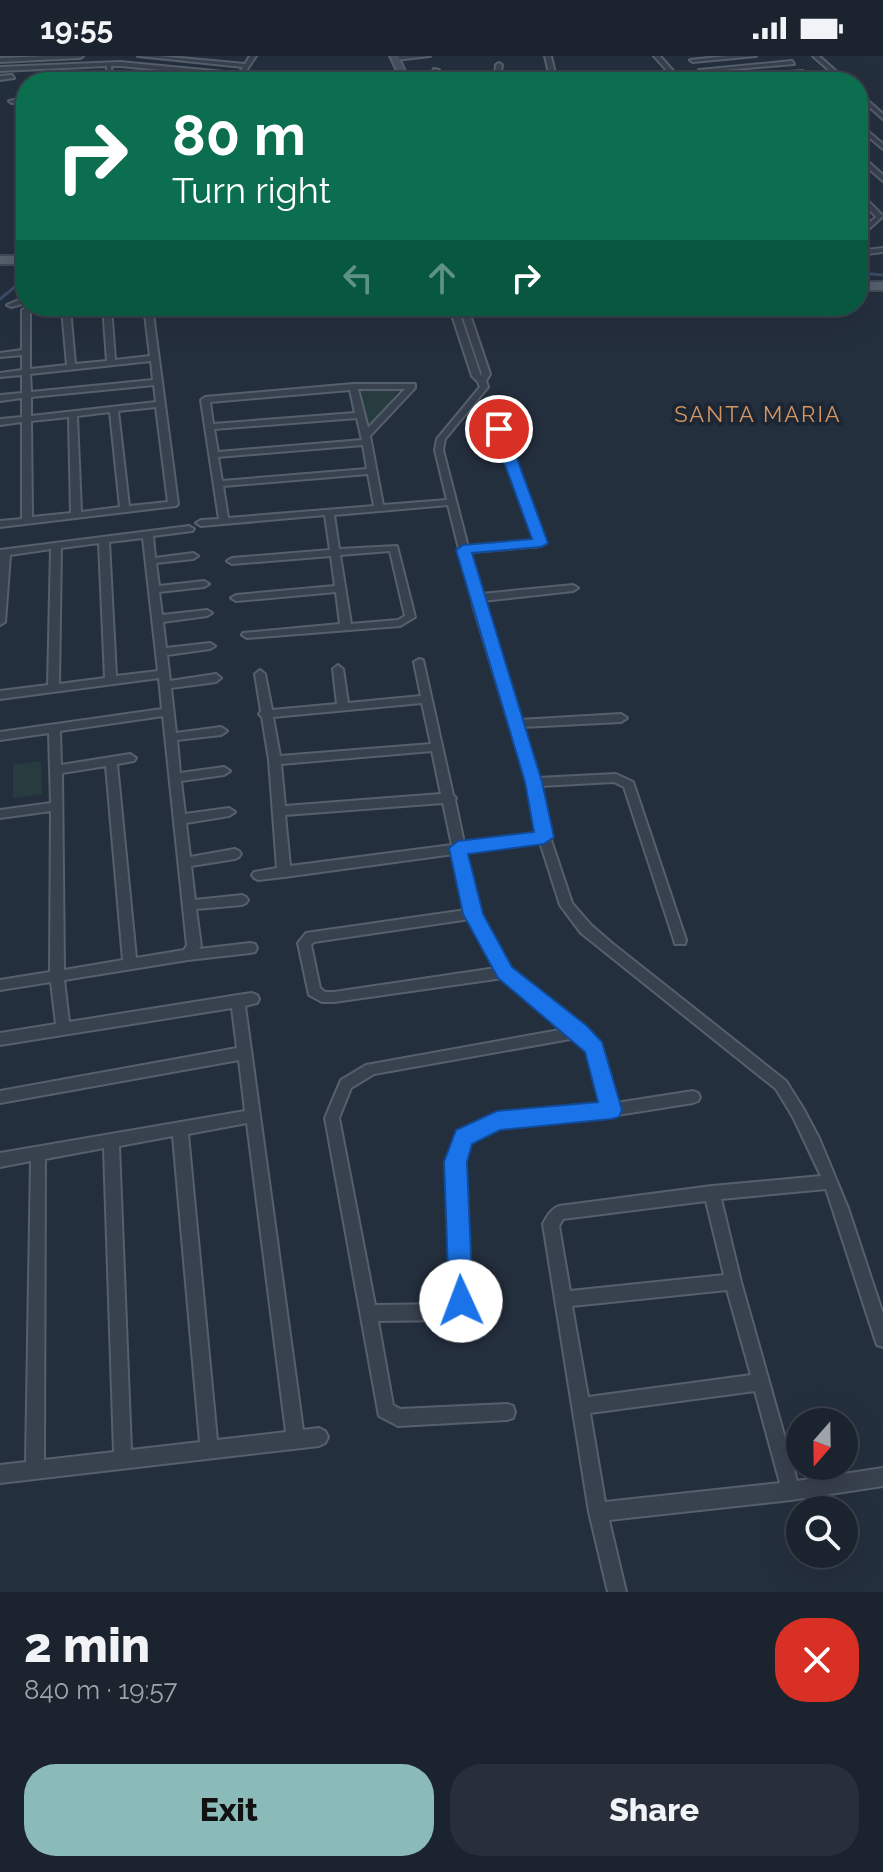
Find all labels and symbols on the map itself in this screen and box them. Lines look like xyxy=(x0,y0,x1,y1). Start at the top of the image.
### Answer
pin xyxy=(465,395,533,463)
district label: SANTA MARIA xyxy=(674,401,842,427)
position arrow xyxy=(419,1259,503,1343)
north arrow xyxy=(786,1408,858,1480)

